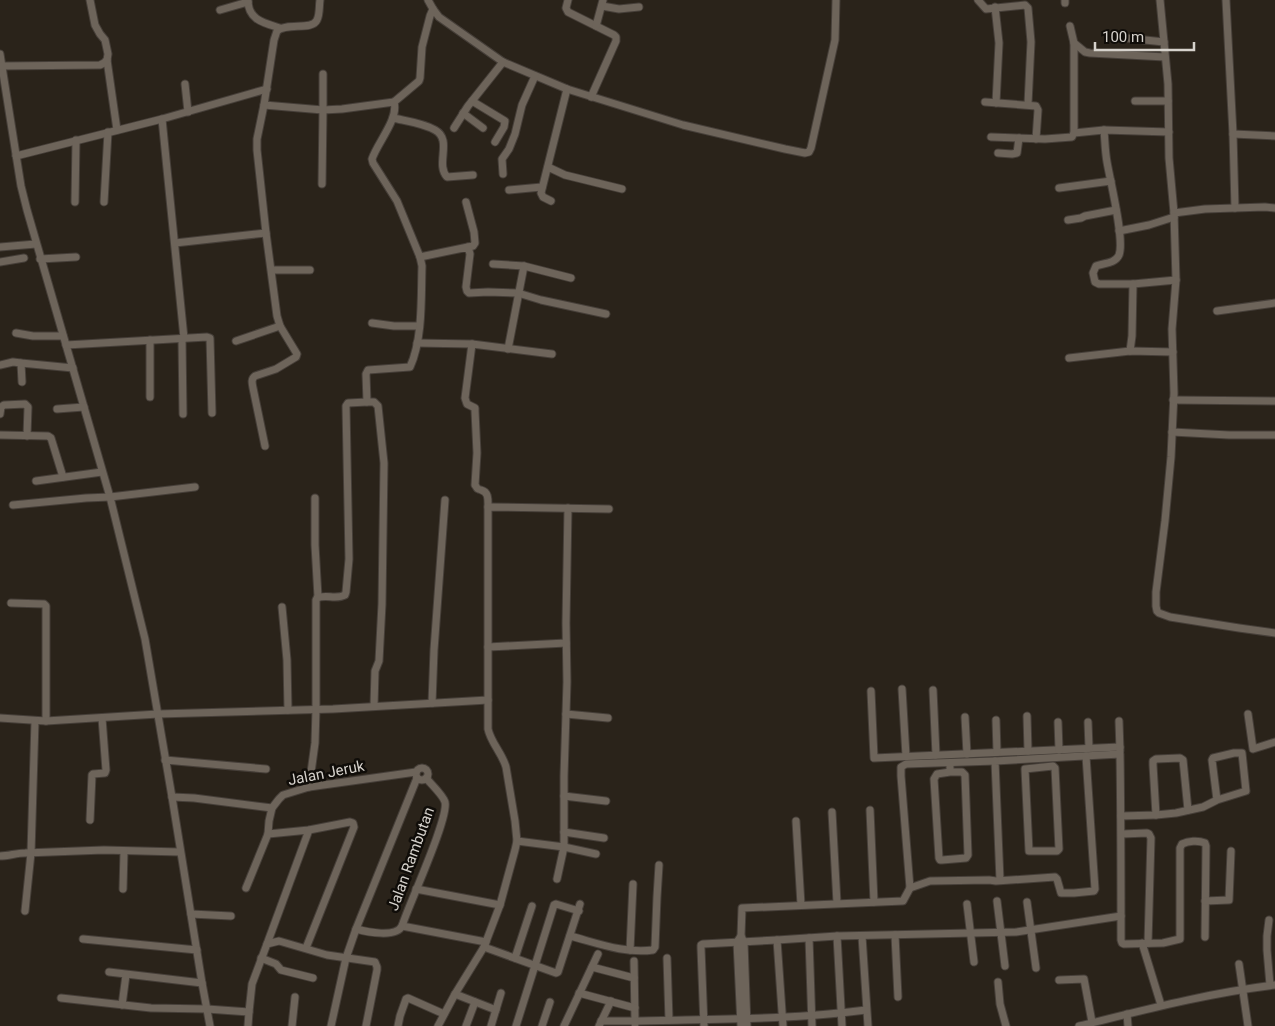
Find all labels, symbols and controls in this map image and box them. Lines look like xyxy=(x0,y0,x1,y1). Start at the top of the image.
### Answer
scale bar xyxy=(1095,20,1194,52)
text: 100 m xyxy=(1102,28,1144,46)
street label: Jalan Jeruk xyxy=(286,757,366,789)
street label: Jalan Rambutan xyxy=(384,805,438,913)

